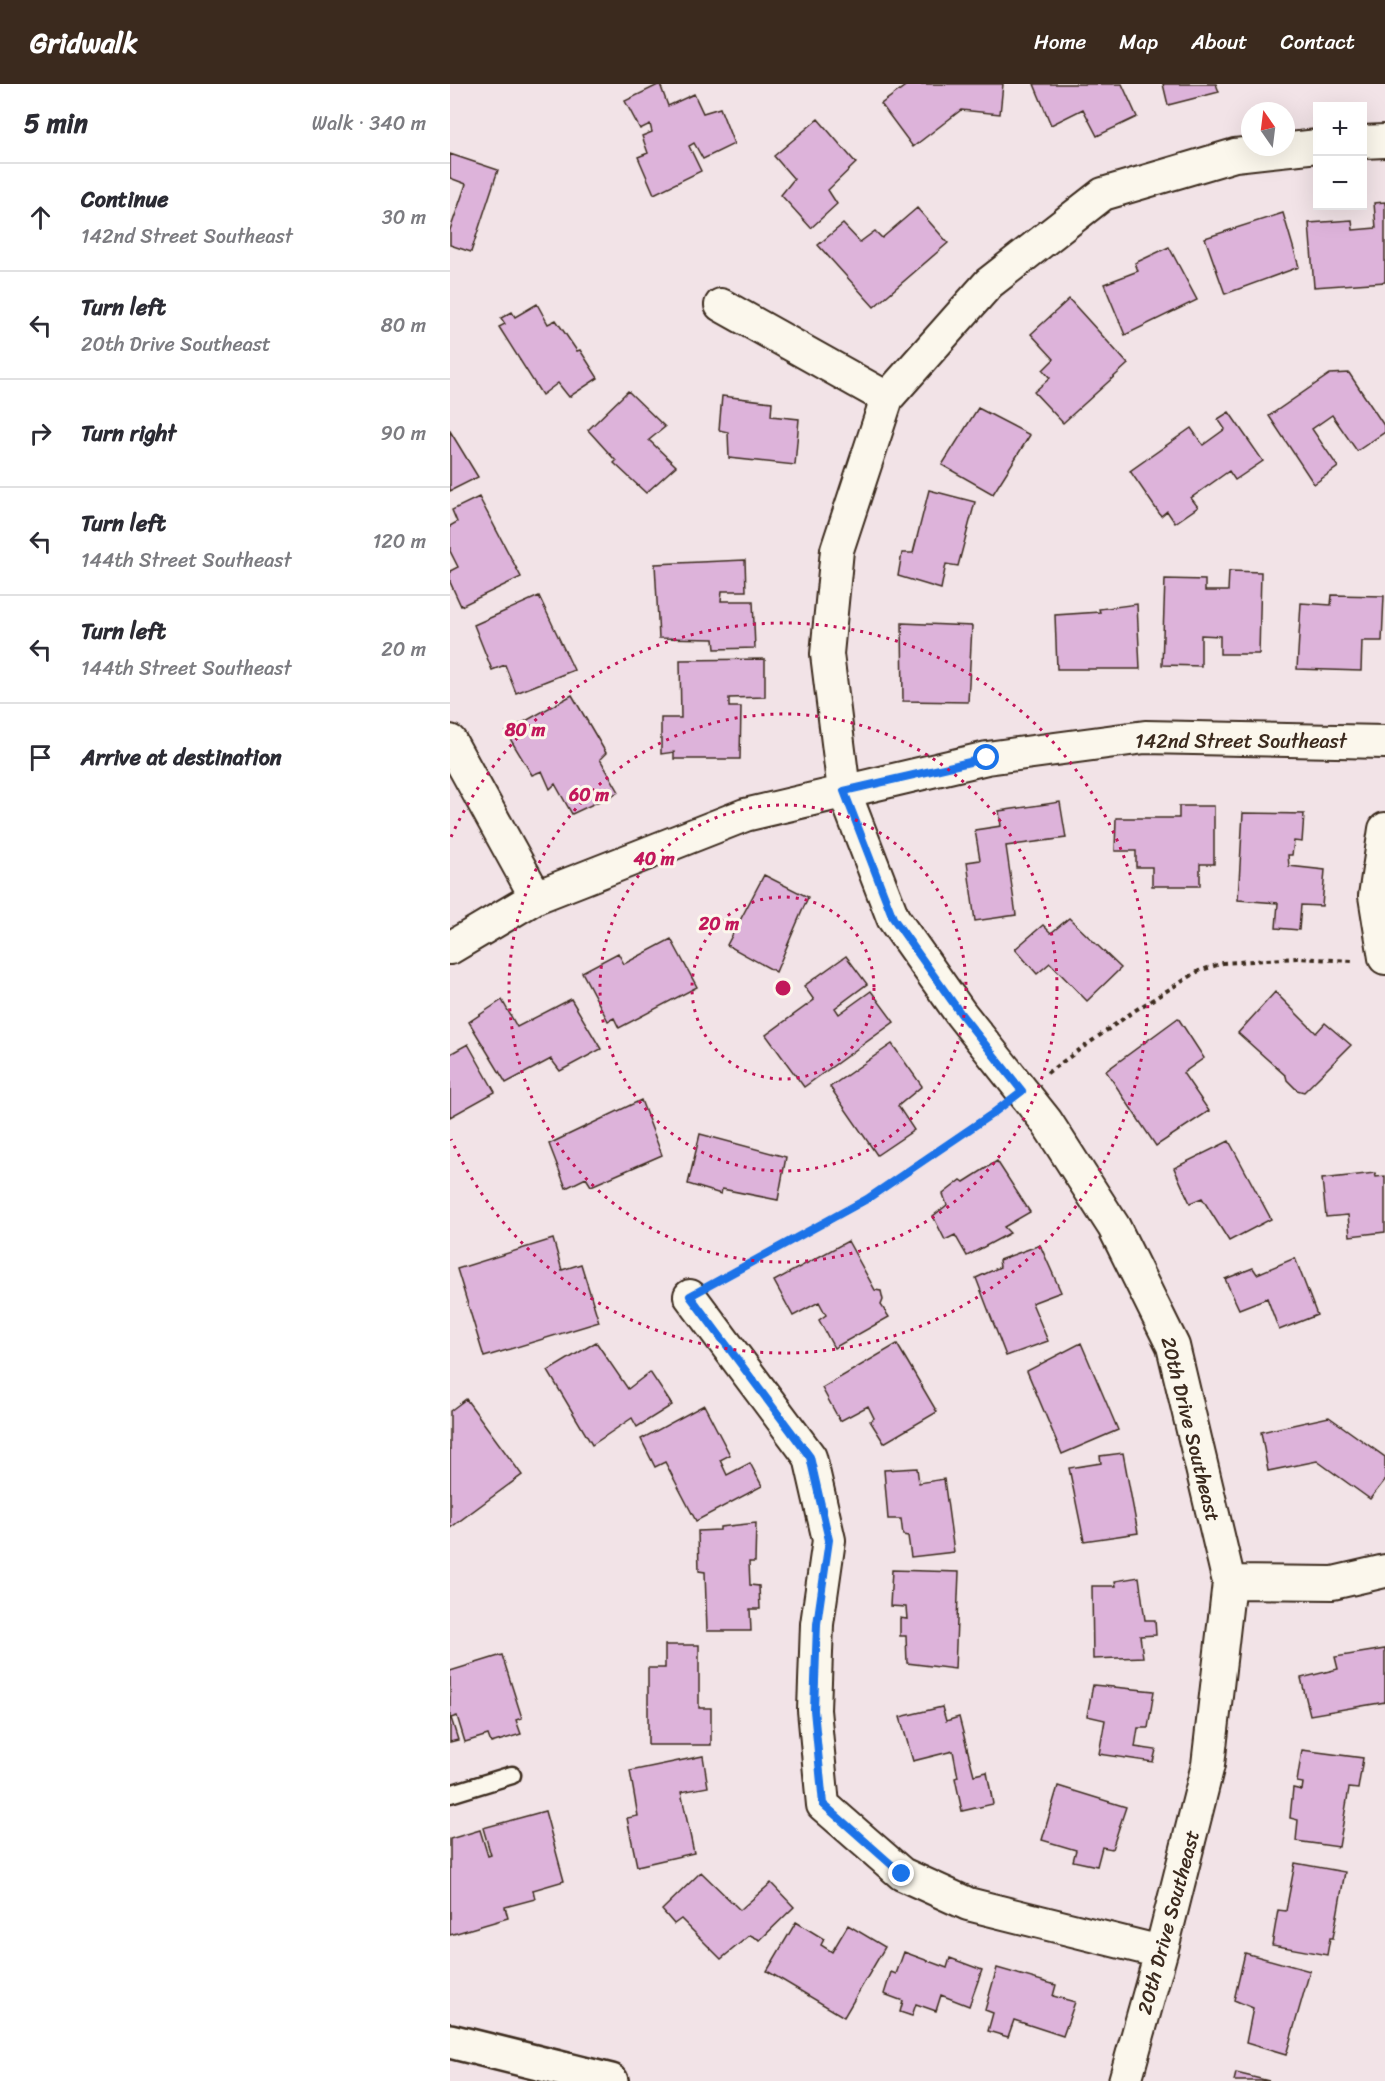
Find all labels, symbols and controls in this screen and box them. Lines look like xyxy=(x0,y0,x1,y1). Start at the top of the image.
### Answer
text: Gridwalk xyxy=(30,18,138,67)
text: Home xyxy=(1034,23,1086,61)
text: Map xyxy=(1119,23,1158,61)
text: About xyxy=(1191,23,1248,61)
text: Contact xyxy=(1281,23,1355,61)
text: 5 min xyxy=(24,100,88,146)
north arrow xyxy=(1241,102,1295,156)
map controls xyxy=(1313,102,1367,210)
button: + xyxy=(1313,102,1367,156)
text: Walk · 340 m xyxy=(312,106,426,141)
button: − xyxy=(1313,156,1367,210)
text: Continue xyxy=(81,180,169,219)
text: 30 m xyxy=(382,200,426,235)
icon: ahead xyxy=(24,201,57,234)
text: 142nd Street Southeast xyxy=(81,219,293,254)
text: Turn left xyxy=(81,288,166,327)
text: 80 m xyxy=(381,308,426,343)
icon: left xyxy=(24,309,57,342)
text: 20th Drive Southeast xyxy=(81,327,271,362)
text: Turn right xyxy=(81,414,176,453)
text: 90 m xyxy=(381,416,426,451)
icon: right xyxy=(24,417,57,450)
text: Turn left xyxy=(81,504,166,543)
text: 120 m xyxy=(373,524,426,559)
icon: left xyxy=(24,525,57,558)
text: 144th Street Southeast xyxy=(81,543,292,578)
text: Turn left xyxy=(81,612,166,651)
text: 20 m xyxy=(381,632,426,667)
icon: left xyxy=(24,633,57,666)
text: 144th Street Southeast xyxy=(81,651,292,686)
text: 80 m xyxy=(504,714,546,746)
street label: 142nd Street Southeast xyxy=(1135,724,1348,759)
text: Arrive at destination xyxy=(81,738,282,777)
icon: arrive xyxy=(24,741,57,774)
route start xyxy=(973,744,999,770)
text: 60 m xyxy=(568,779,609,811)
text: 40 m xyxy=(632,843,675,875)
text: 20 m xyxy=(698,908,739,940)
centre of rings xyxy=(773,978,793,998)
street label: 20th Drive Southeast xyxy=(1151,1333,1231,1526)
street label: 20th Drive Southeast xyxy=(1127,1826,1210,2018)
route end xyxy=(888,1860,914,1886)

